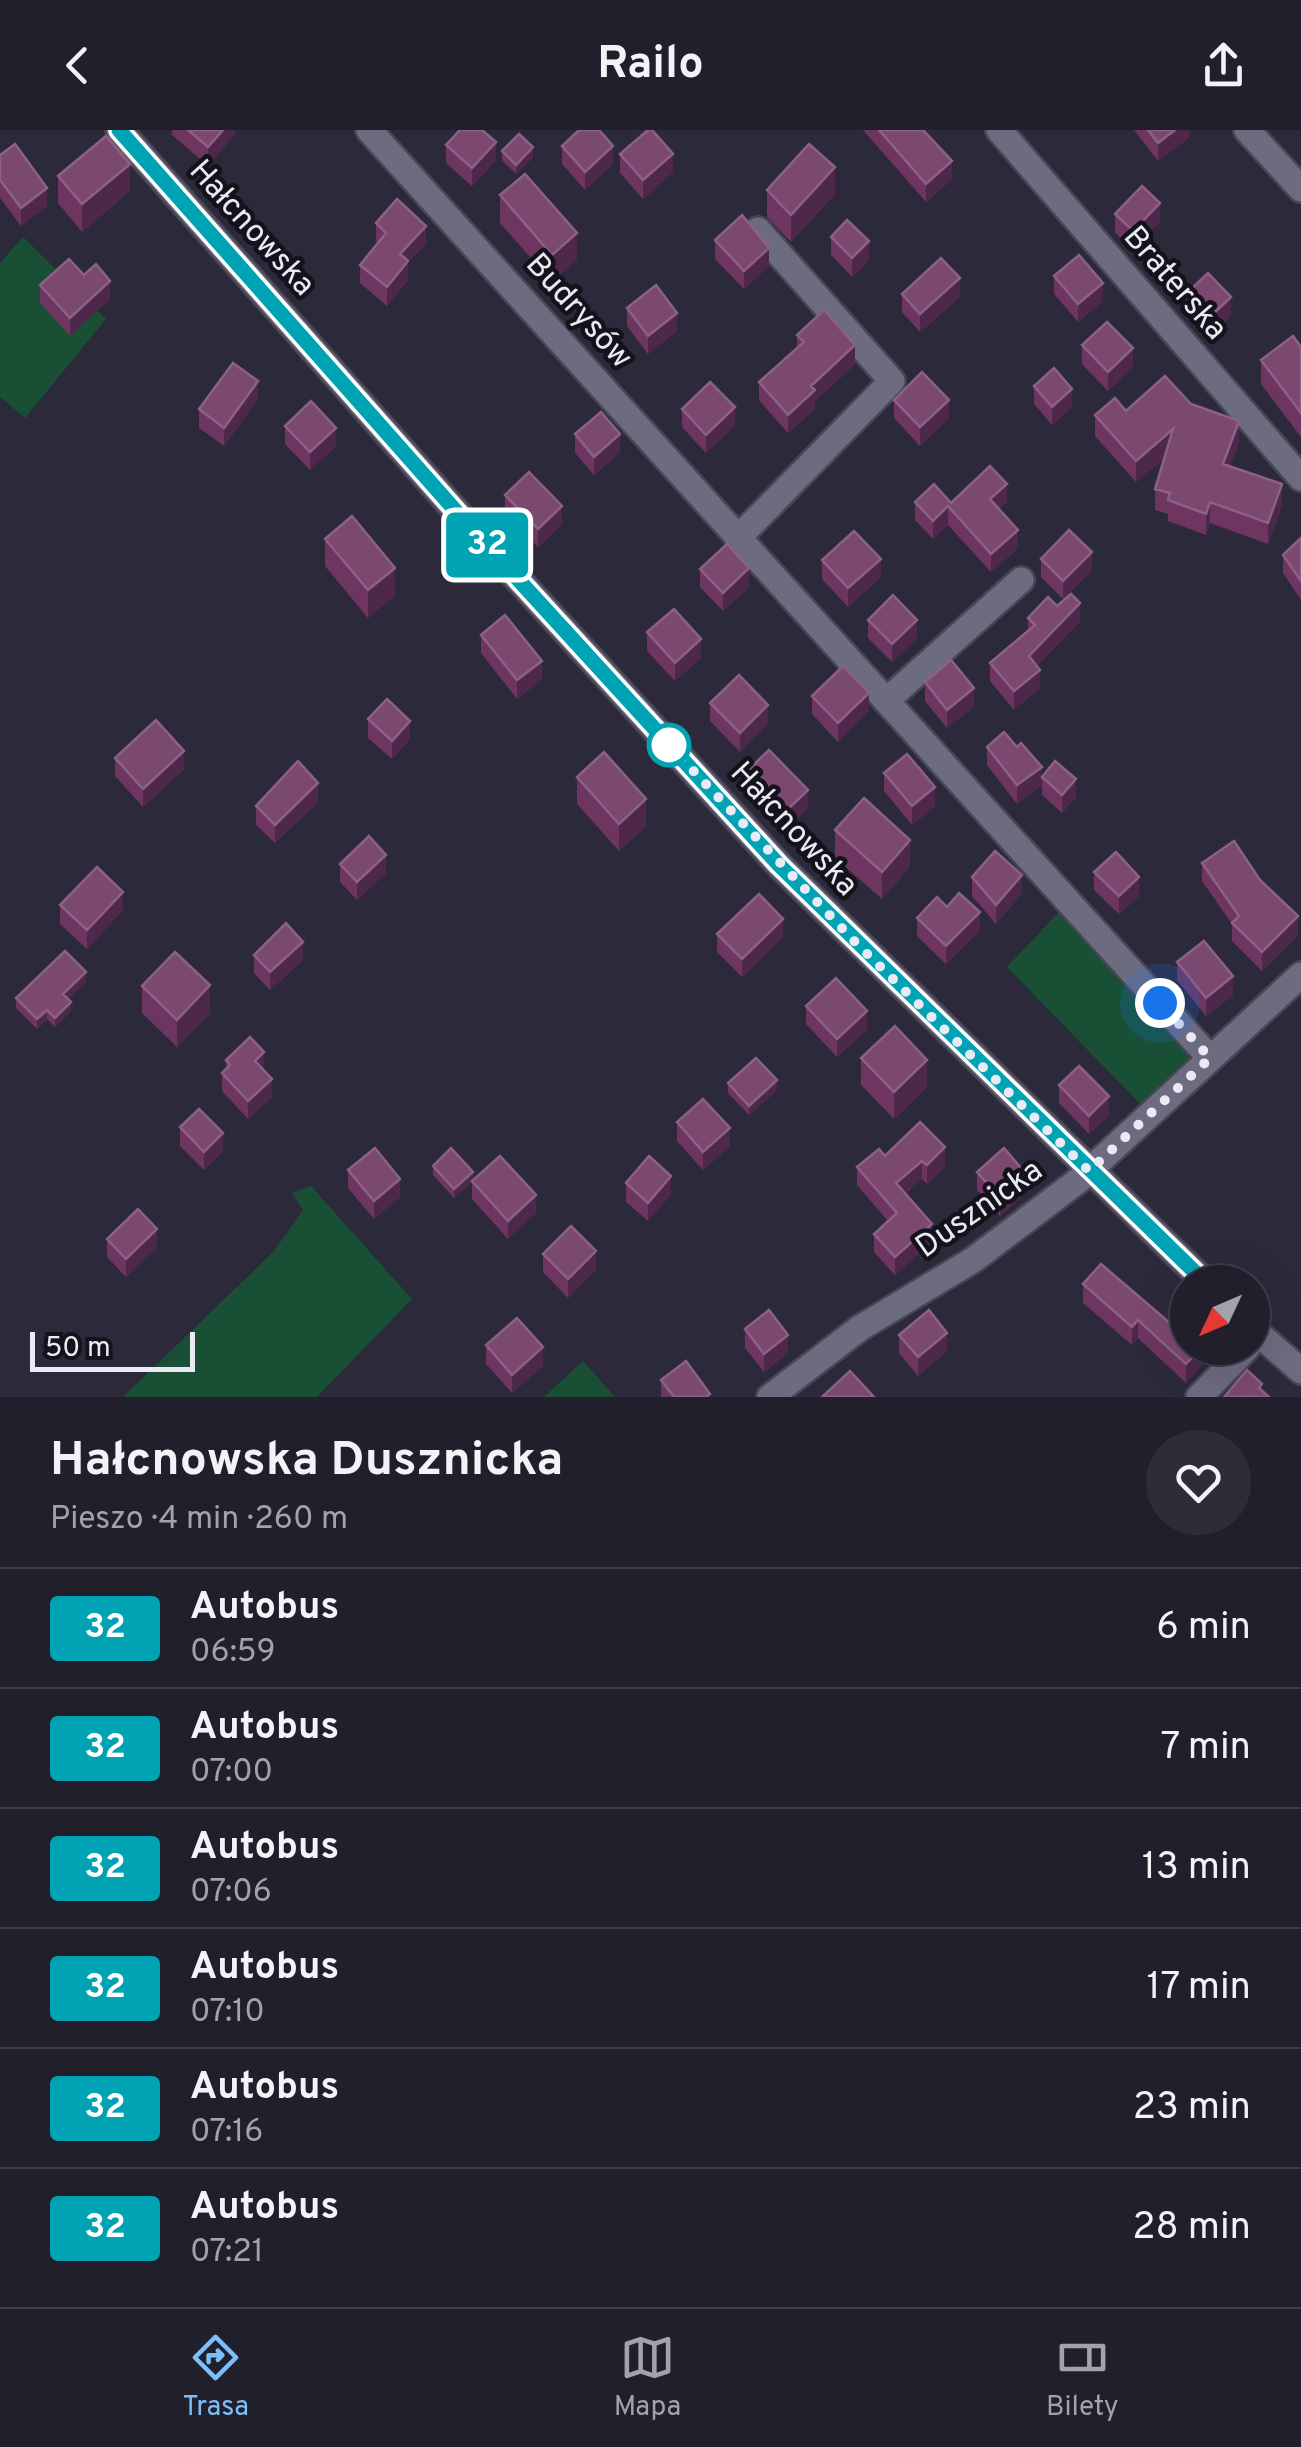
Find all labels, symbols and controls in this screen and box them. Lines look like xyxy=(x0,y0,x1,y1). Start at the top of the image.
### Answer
text: Railo xyxy=(597,37,704,94)
icon: back xyxy=(50,38,105,93)
icon: share xyxy=(1196,38,1251,93)
street label: Hałcnowska xyxy=(179,153,323,305)
street label: Braterska xyxy=(1113,219,1235,349)
street label: Budrysów xyxy=(516,246,640,378)
line badge: 32 xyxy=(442,512,532,578)
text: 32 xyxy=(466,523,508,567)
unlabelled marker xyxy=(648,724,690,766)
street label: Hałcnowska xyxy=(721,754,865,906)
your location xyxy=(1135,978,1185,1028)
street label: Dusznicka xyxy=(909,1152,1051,1268)
north arrow xyxy=(1170,1265,1270,1365)
map controls xyxy=(1170,1265,1270,1365)
scale bar xyxy=(30,1327,195,1372)
text: 50 m xyxy=(45,1331,111,1367)
button: heart xyxy=(1146,1430,1251,1535)
text: Hałcnowska Dusznicka xyxy=(50,1432,563,1492)
text: Pieszo · 4 min · 260 m xyxy=(50,1500,348,1540)
text: Autobus xyxy=(190,1584,339,1633)
text: 6 min xyxy=(1156,1604,1251,1653)
text: 32 xyxy=(84,1606,126,1650)
text: 06:59 xyxy=(190,1633,276,1673)
text: Autobus xyxy=(190,1704,339,1753)
text: 7 min xyxy=(1161,1724,1251,1773)
text: 32 xyxy=(84,1726,126,1770)
text: 07:00 xyxy=(190,1753,273,1793)
text: Autobus xyxy=(190,1824,339,1873)
text: 13 min xyxy=(1142,1844,1251,1893)
text: 32 xyxy=(84,1846,126,1890)
text: 07:06 xyxy=(190,1873,272,1913)
text: Autobus xyxy=(190,1944,339,1993)
text: 17 min xyxy=(1146,1964,1251,2013)
text: 32 xyxy=(84,1966,126,2010)
text: 07:10 xyxy=(190,1993,265,2033)
text: Autobus xyxy=(190,2064,339,2113)
text: 23 min xyxy=(1133,2084,1251,2133)
text: 32 xyxy=(84,2086,126,2130)
text: 07:16 xyxy=(190,2113,263,2153)
text: Autobus xyxy=(190,2184,339,2233)
text: 28 min xyxy=(1132,2204,1251,2253)
text: 32 xyxy=(84,2206,126,2250)
text: 07:21 xyxy=(190,2233,264,2273)
tab: Trasa xyxy=(182,2330,249,2426)
tab: Mapa xyxy=(614,2330,681,2426)
tab: Bilety xyxy=(1046,2330,1119,2426)

